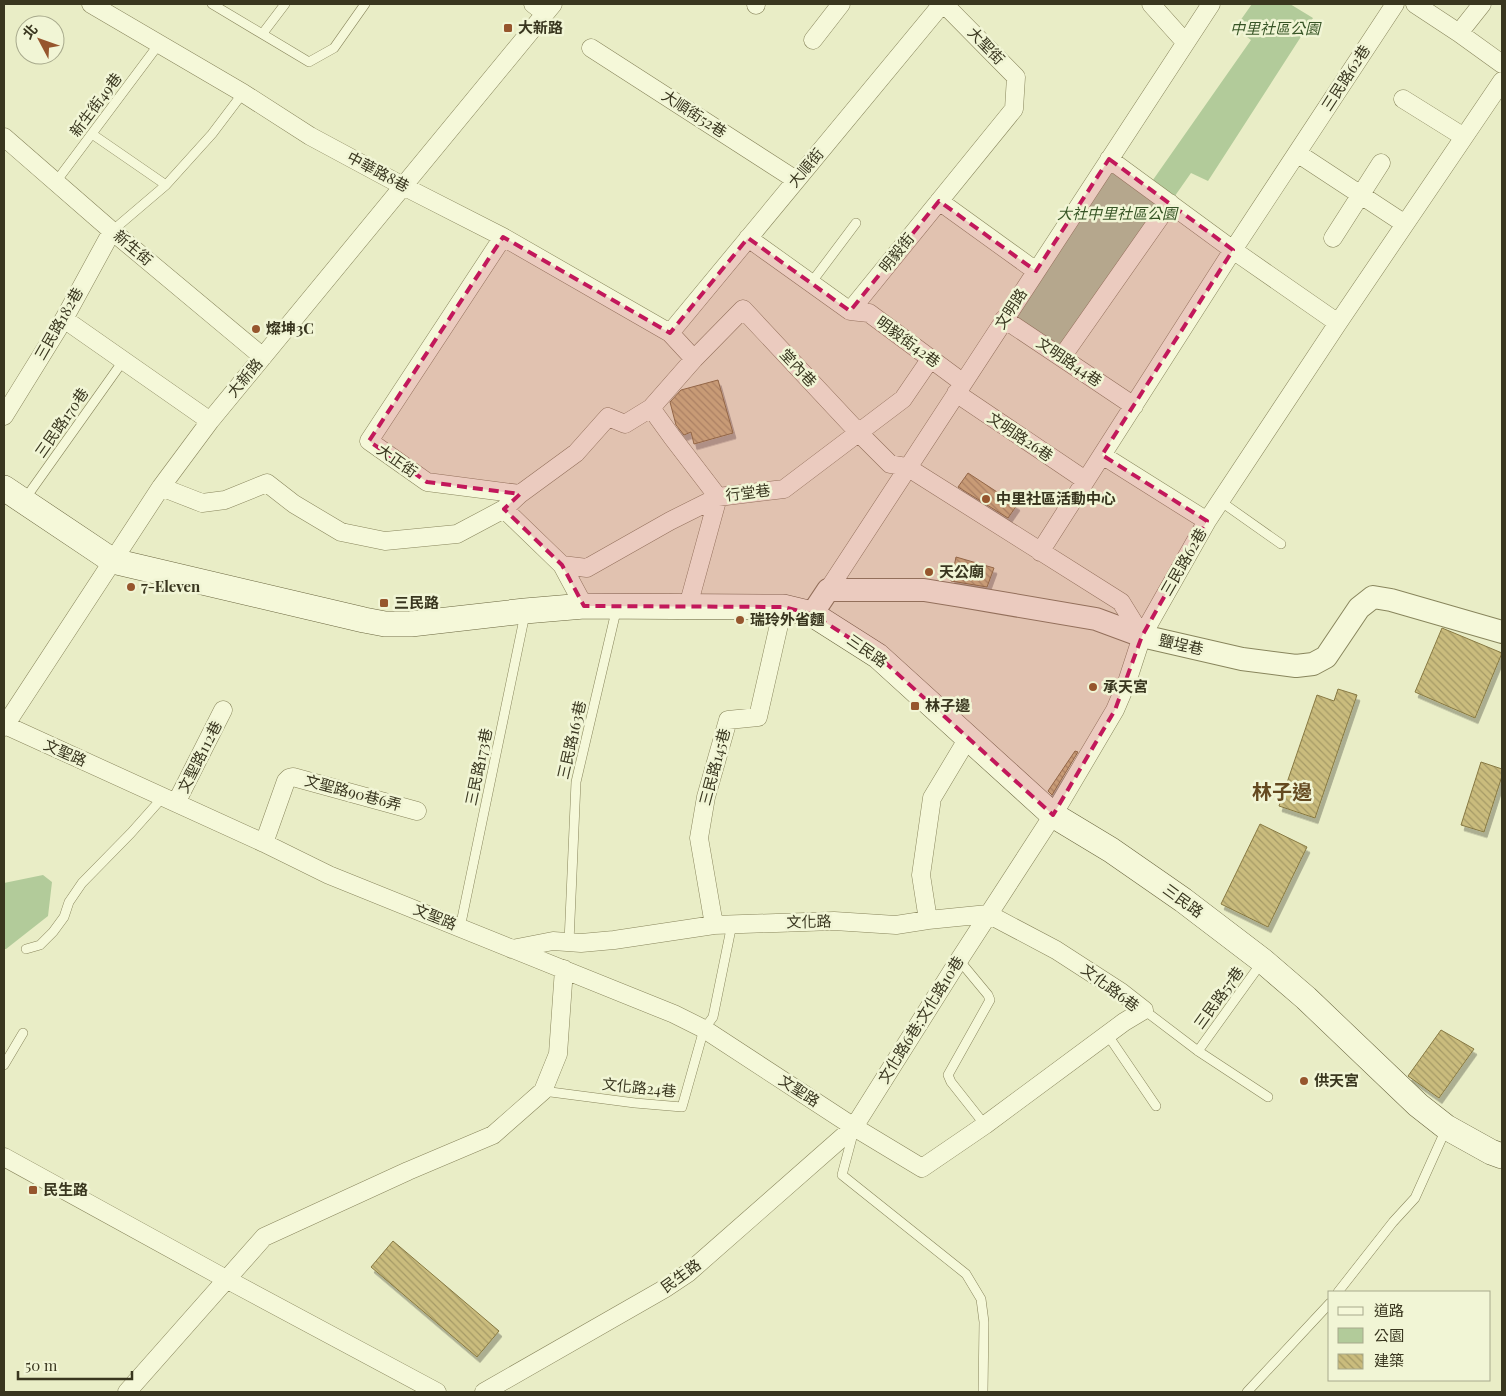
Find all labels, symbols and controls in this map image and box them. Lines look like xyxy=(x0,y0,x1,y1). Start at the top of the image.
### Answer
north arrow xyxy=(15,15,65,65)
place label: 大新路 xyxy=(518,17,563,37)
park label: 中里社區公園 xyxy=(1230,18,1322,38)
text: 北 xyxy=(18,20,42,43)
marker: 大新路 xyxy=(502,22,514,34)
street label: 大聖街 xyxy=(964,22,1010,68)
street label: 三民路62巷 xyxy=(1316,41,1374,114)
street label: 新生街49巷 xyxy=(65,68,126,140)
street label: 大順街52巷 xyxy=(658,85,731,142)
street label: 大順街 xyxy=(783,144,827,191)
street label: 中華路8巷 xyxy=(344,146,413,196)
park label: 大社中里社區公園 xyxy=(1057,203,1179,223)
street label: 新生街 xyxy=(110,225,157,269)
street label: 明毅街 xyxy=(874,229,918,276)
street label: 三民路182巷 xyxy=(29,284,87,363)
street label: 文明路 xyxy=(990,284,1031,333)
street label: 明毅街42巷 xyxy=(873,311,945,371)
place label: 燦坤3C xyxy=(266,318,314,338)
marker: 燦坤3C xyxy=(250,323,262,335)
street label: 文明路44巷 xyxy=(1033,332,1106,390)
street label: 堂內巷 xyxy=(776,344,821,391)
street label: 大新路 xyxy=(222,354,266,401)
street label: 三民路170巷 xyxy=(30,384,92,461)
street label: 文明路26巷 xyxy=(984,407,1057,465)
street label: 大正街 xyxy=(373,439,422,481)
street label: 行堂巷 xyxy=(724,479,771,505)
place label: 中里社區活動中心 xyxy=(996,488,1116,508)
marker: 中里社區活動中心 xyxy=(980,493,992,505)
street label: 三民路62巷 xyxy=(1156,524,1211,599)
place label: 天公廟 xyxy=(939,561,984,581)
marker: 天公廟 xyxy=(923,566,935,578)
place label: 7-Eleven xyxy=(141,576,201,596)
marker: 7-Eleven xyxy=(125,581,137,593)
place label: 三民路 xyxy=(394,592,439,612)
marker: 三民路 xyxy=(378,597,390,609)
place label: 瑞玲外省麵 xyxy=(750,609,825,629)
marker: 瑞玲外省麵 xyxy=(734,614,746,626)
street label: 三民路 xyxy=(843,629,892,671)
street label: 鹽埕巷 xyxy=(1157,629,1205,659)
place label: 承天宮 xyxy=(1103,676,1148,696)
marker: 承天宮 xyxy=(1087,681,1099,693)
place label: 林子邊 xyxy=(925,695,970,715)
street label: 三民路163巷 xyxy=(552,699,590,781)
marker: 林子邊 xyxy=(909,700,921,712)
street label: 文聖路112巷 xyxy=(172,717,226,796)
street label: 三民路173巷 xyxy=(460,726,496,807)
street label: 三民路145巷 xyxy=(694,726,734,808)
street label: 文聖路 xyxy=(41,734,90,770)
street label: 文聖路90巷6弄 xyxy=(303,770,404,815)
district label: 林子邊 xyxy=(1252,777,1312,804)
street label: 三民路 xyxy=(1160,879,1208,922)
street label: 文聖路 xyxy=(411,898,460,934)
street label: 文化路 xyxy=(786,911,832,931)
street label: 文化路6巷;文化路10巷 xyxy=(873,952,967,1087)
street label: 文化路6巷 xyxy=(1078,959,1144,1016)
street label: 三民路57巷 xyxy=(1189,962,1248,1033)
street label: 文聖路 xyxy=(775,1070,824,1111)
place label: 供天宮 xyxy=(1314,1070,1359,1090)
street label: 文化路24巷 xyxy=(601,1073,677,1101)
marker: 供天宮 xyxy=(1298,1075,1310,1087)
place label: 民生路 xyxy=(43,1179,88,1199)
marker: 民生路 xyxy=(27,1184,39,1196)
street label: 民生路 xyxy=(656,1254,704,1297)
legend xyxy=(1328,1291,1491,1381)
text: 道路 xyxy=(1374,1300,1404,1320)
text: 公園 xyxy=(1374,1325,1404,1345)
scale bar xyxy=(18,1348,131,1380)
text: 建築 xyxy=(1374,1350,1404,1370)
text: 50 m xyxy=(25,1355,58,1375)

